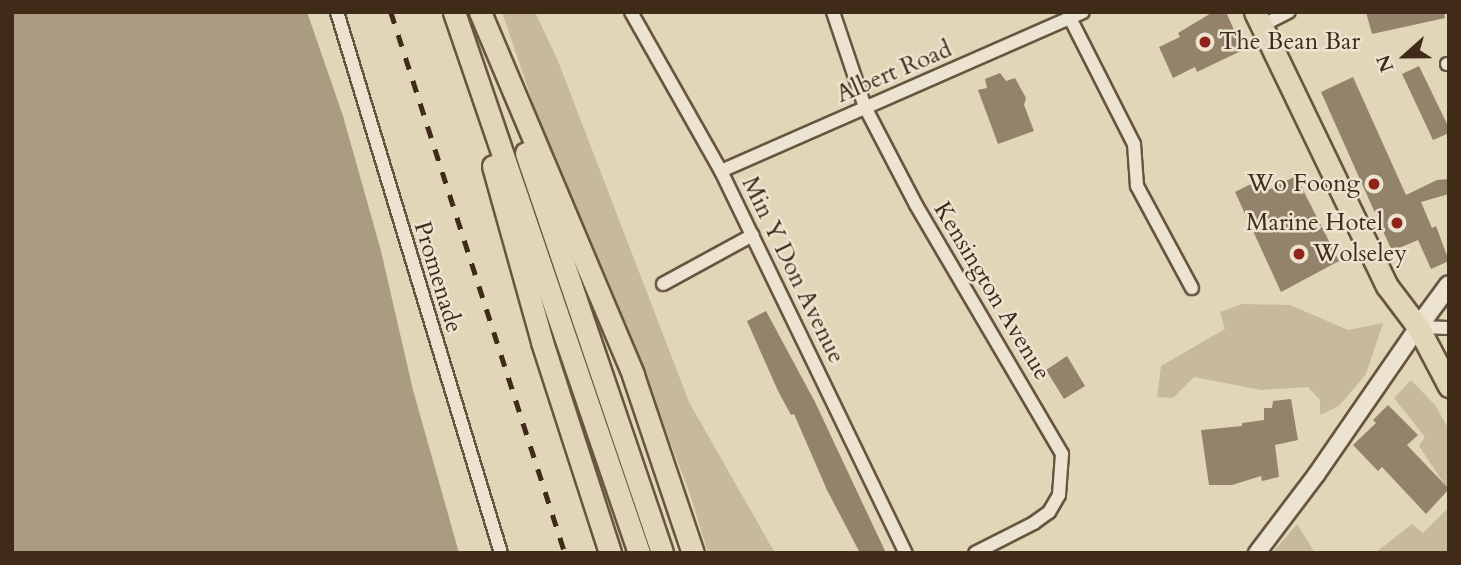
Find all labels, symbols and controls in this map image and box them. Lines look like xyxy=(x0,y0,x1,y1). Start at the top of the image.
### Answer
north arrow xyxy=(1370,21,1440,91)
place label: The Bean Bar xyxy=(1219,28,1360,56)
marker: The Bean Bar xyxy=(1197,34,1213,50)
street label: Albert Road xyxy=(832,35,956,109)
text: N xyxy=(1370,51,1400,76)
place label: Wo Foong xyxy=(1247,170,1360,198)
street label: Min Y Don Avenue xyxy=(735,172,851,368)
marker: Wo Foong xyxy=(1366,176,1382,192)
street label: Kensington Avenue xyxy=(927,197,1057,385)
place label: Marine Hotel xyxy=(1246,209,1383,237)
marker: Marine Hotel xyxy=(1389,215,1405,231)
street label: Promenade xyxy=(407,218,469,336)
place label: Wolseley xyxy=(1313,240,1407,268)
marker: Wolseley xyxy=(1291,246,1307,262)

